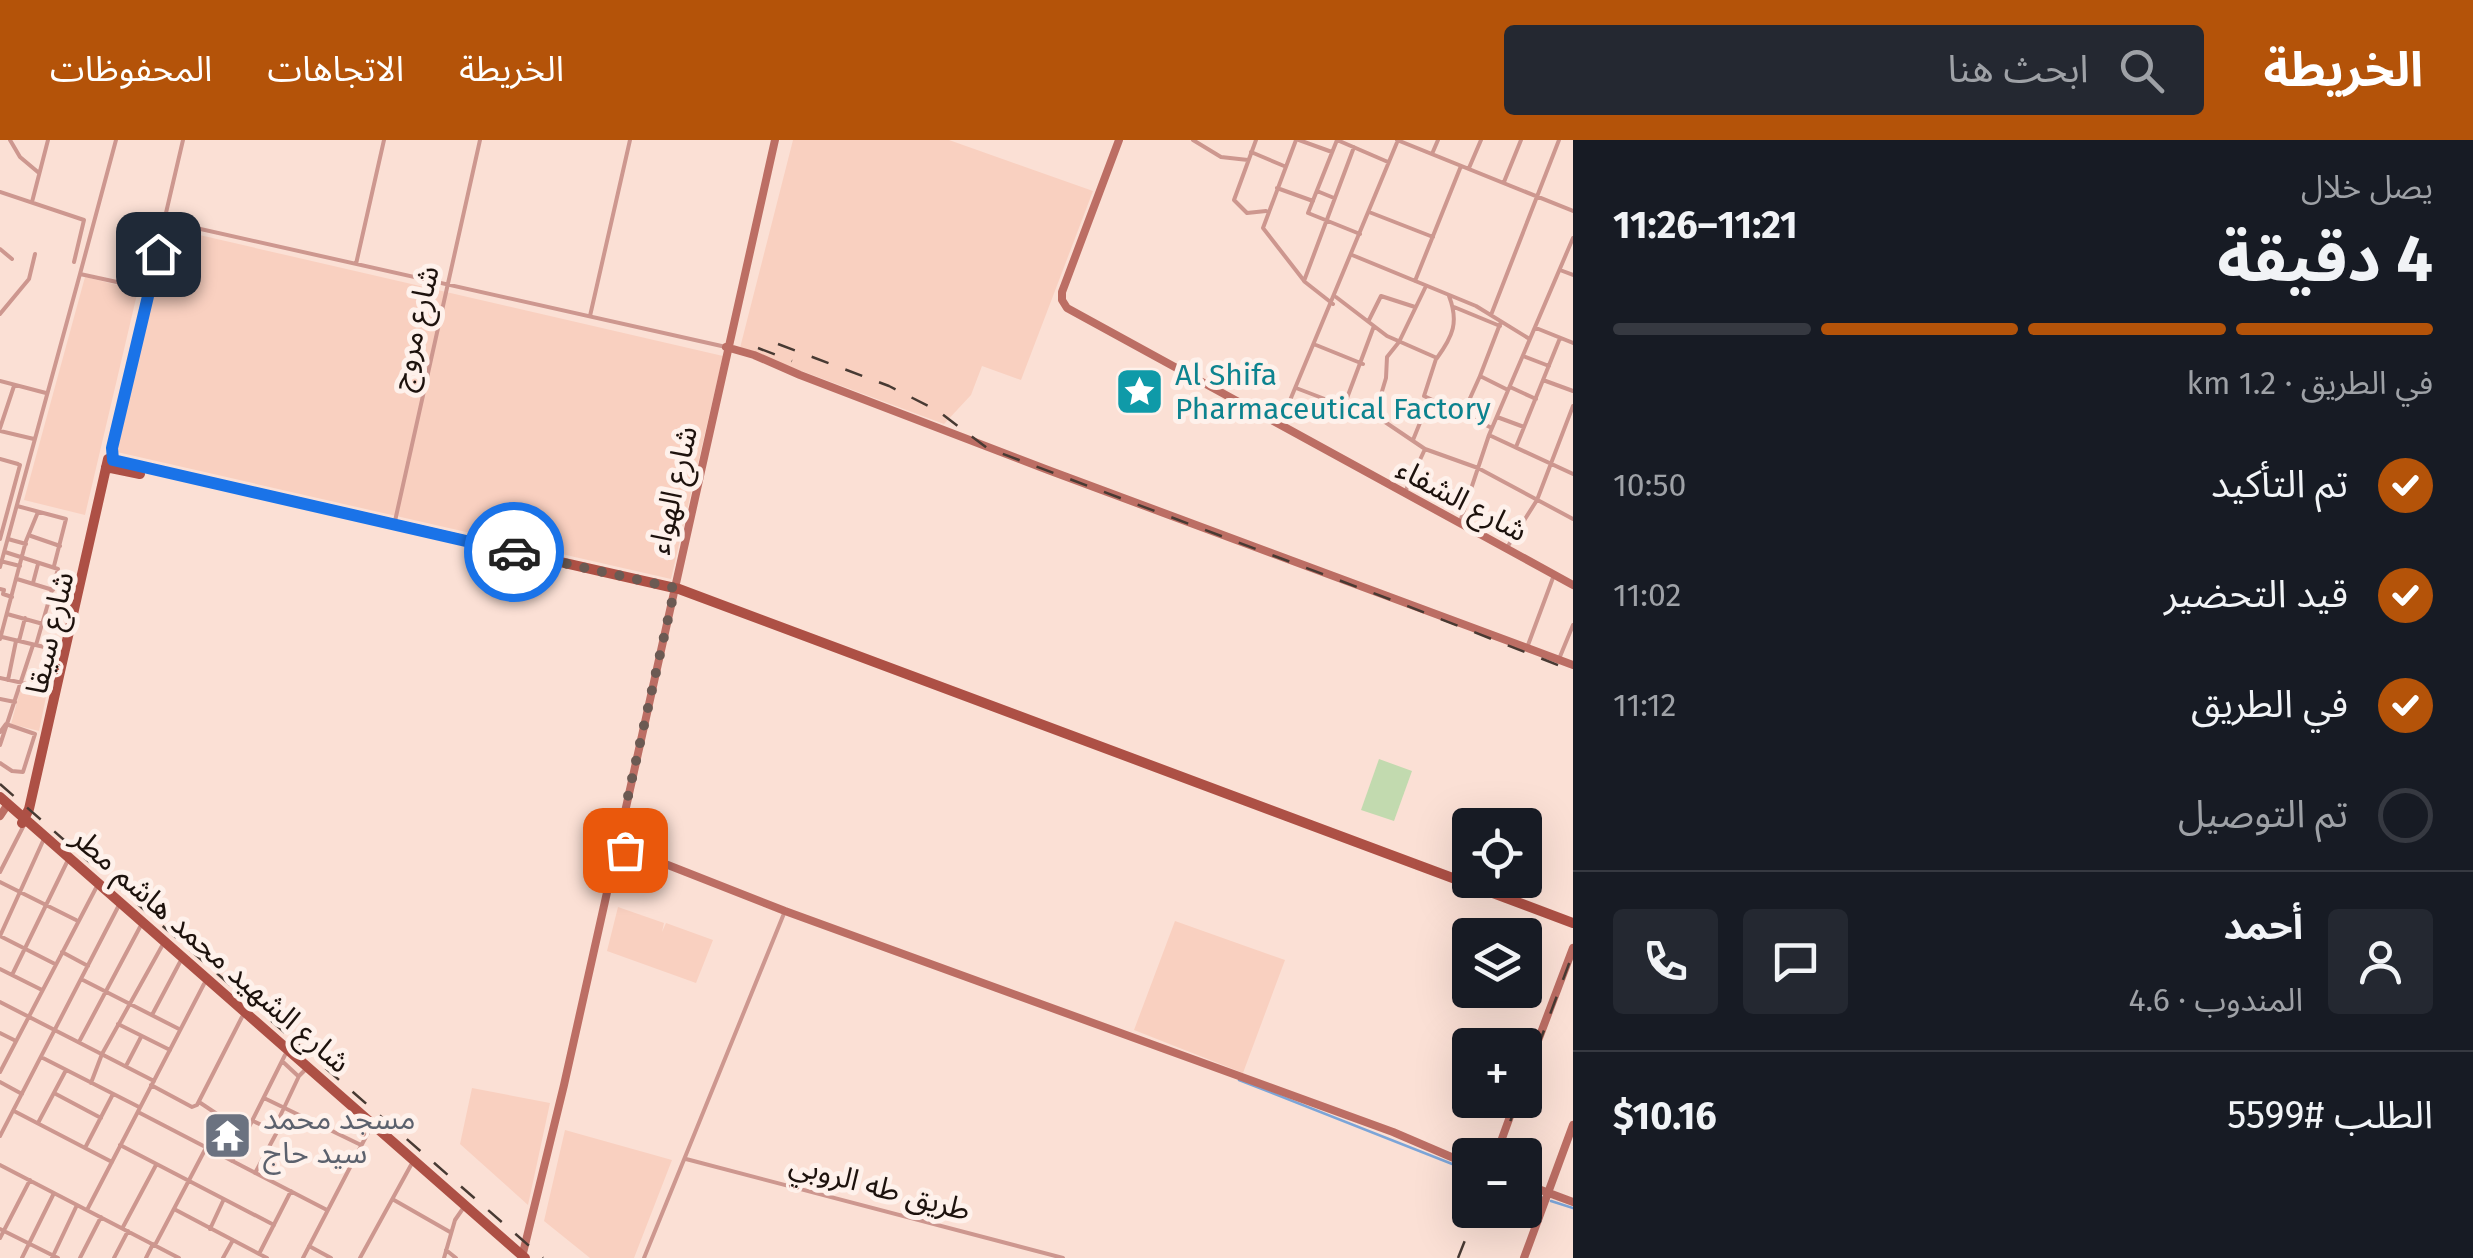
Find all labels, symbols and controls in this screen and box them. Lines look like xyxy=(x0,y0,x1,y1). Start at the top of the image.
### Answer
search box xyxy=(1504,25,2204,115)
text: الخريطة xyxy=(2264,41,2423,99)
icon: search xyxy=(2114,43,2169,98)
text: ابحث هنا xyxy=(1948,46,2089,92)
text: المحفوظات xyxy=(50,48,212,90)
text: الاتجاهات xyxy=(267,48,404,90)
text: الخريطة xyxy=(459,48,564,90)
text: يصل خلال xyxy=(2301,168,2433,206)
text: 11:21–11:26 xyxy=(1613,202,1798,248)
pin xyxy=(116,212,201,297)
text: 4 دقيقة xyxy=(2217,220,2433,298)
icon: home xyxy=(131,227,186,282)
street label: شارع مروج xyxy=(383,262,451,395)
place label: Al Shifa Pharmaceutical Factory xyxy=(1175,357,1491,427)
text: في الطريق · 1.2 km xyxy=(2187,364,2433,402)
place icon: Al Shifa Pharmaceutical Factory xyxy=(1114,366,1166,418)
street label: شارع الهواء xyxy=(641,423,709,558)
street label: شارع الشفاء xyxy=(1389,451,1533,553)
icon: check xyxy=(2378,458,2433,513)
text: تم التأكيد xyxy=(2211,461,2348,507)
text: 10:50 xyxy=(1613,466,1686,504)
courier xyxy=(464,502,564,602)
icon: car xyxy=(487,525,542,580)
street label: شارع سيقا xyxy=(18,568,85,699)
icon: check xyxy=(2378,568,2433,623)
text: قيد التحضير xyxy=(2164,571,2348,617)
text: 11:02 xyxy=(1613,576,1681,614)
icon: check xyxy=(2378,678,2433,733)
text: في الطريق xyxy=(2191,681,2348,727)
text: 11:12 xyxy=(1613,686,1676,724)
text: تم التوصيل xyxy=(2178,791,2348,837)
pin xyxy=(583,808,668,893)
map controls xyxy=(1452,808,1542,1228)
button: locate xyxy=(1452,808,1542,898)
street label: شارع الشهيد محمد هاشم مطر xyxy=(61,819,357,1084)
icon: bag xyxy=(598,823,653,878)
text: أحمد xyxy=(2223,903,2303,949)
button: phone xyxy=(1613,909,1718,1014)
button: chat xyxy=(1743,909,1848,1014)
button: person xyxy=(2328,909,2433,1014)
button: layers xyxy=(1452,918,1542,1008)
text: المندوب · 4.6 xyxy=(2128,981,2303,1019)
button: + xyxy=(1452,1028,1542,1118)
text: الطلب #5599 xyxy=(2227,1092,2433,1138)
text: $10.16 xyxy=(1613,1093,1717,1139)
place label: مسجد محمد سيد حاج xyxy=(263,1101,415,1175)
temple icon: مسجد محمد سيد حاج xyxy=(202,1110,254,1162)
button: − xyxy=(1452,1138,1542,1228)
street label: طريق طه الروبي xyxy=(784,1146,974,1233)

